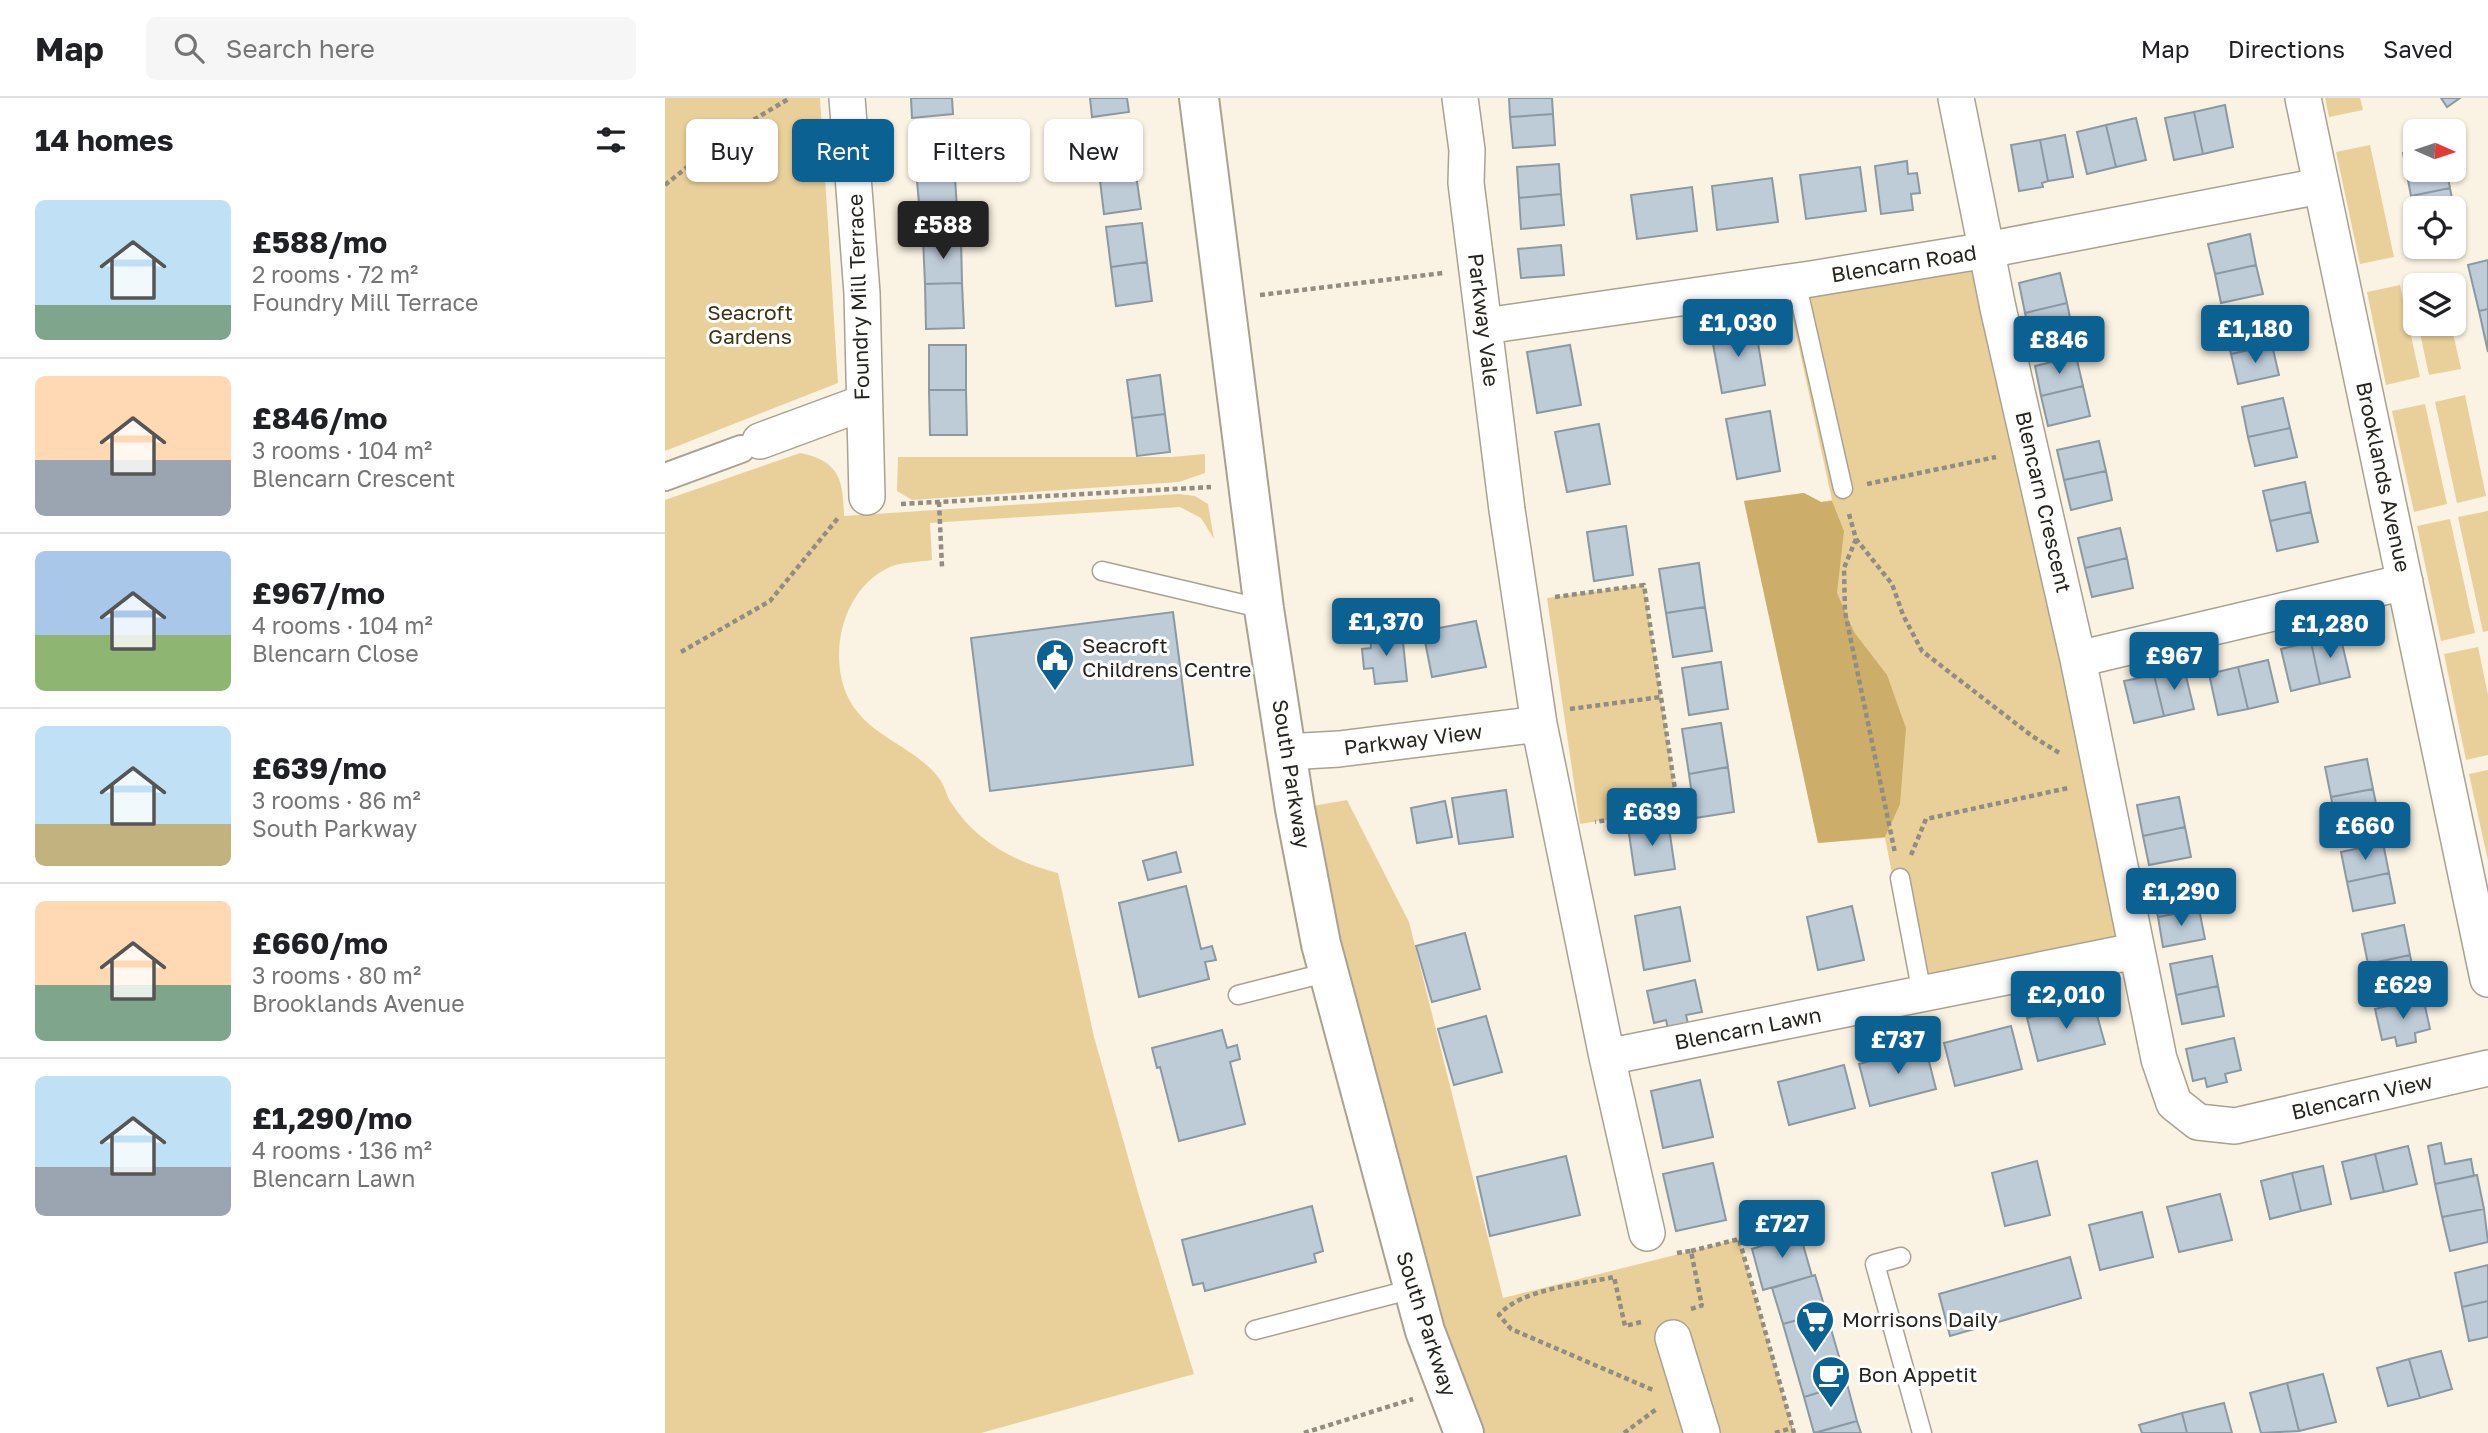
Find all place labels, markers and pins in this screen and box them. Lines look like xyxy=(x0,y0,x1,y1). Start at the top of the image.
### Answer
pin: £588 xyxy=(902,202,984,261)
pin: £1,030 xyxy=(1681,300,1795,359)
pin: £1,180 xyxy=(2198,306,2312,365)
pin: £846 xyxy=(2018,316,2100,376)
pin: £1,370 xyxy=(1329,598,1443,658)
pin: £1,280 xyxy=(2273,601,2387,660)
place label: Seacroft Childrens Centre xyxy=(1082,632,1251,682)
pin: £967 xyxy=(2133,632,2215,692)
public building icon: Seacroft Childrens Centre xyxy=(1034,637,1076,692)
pin: £639 xyxy=(1611,788,1693,848)
pin: £660 xyxy=(2324,802,2406,862)
pin: £1,290 xyxy=(2124,868,2238,928)
pin: £629 xyxy=(2362,962,2444,1021)
pin: £2,010 xyxy=(2009,972,2123,1031)
pin: £737 xyxy=(1857,1016,1939,1076)
pin: £727 xyxy=(1741,1200,1823,1260)
supermarket icon: Morrisons Daily xyxy=(1794,1299,1836,1354)
place label: Morrisons Daily xyxy=(1842,1306,1998,1332)
cafe icon: Bon Appetit xyxy=(1810,1354,1852,1409)
place label: Bon Appetit xyxy=(1858,1361,1977,1387)

